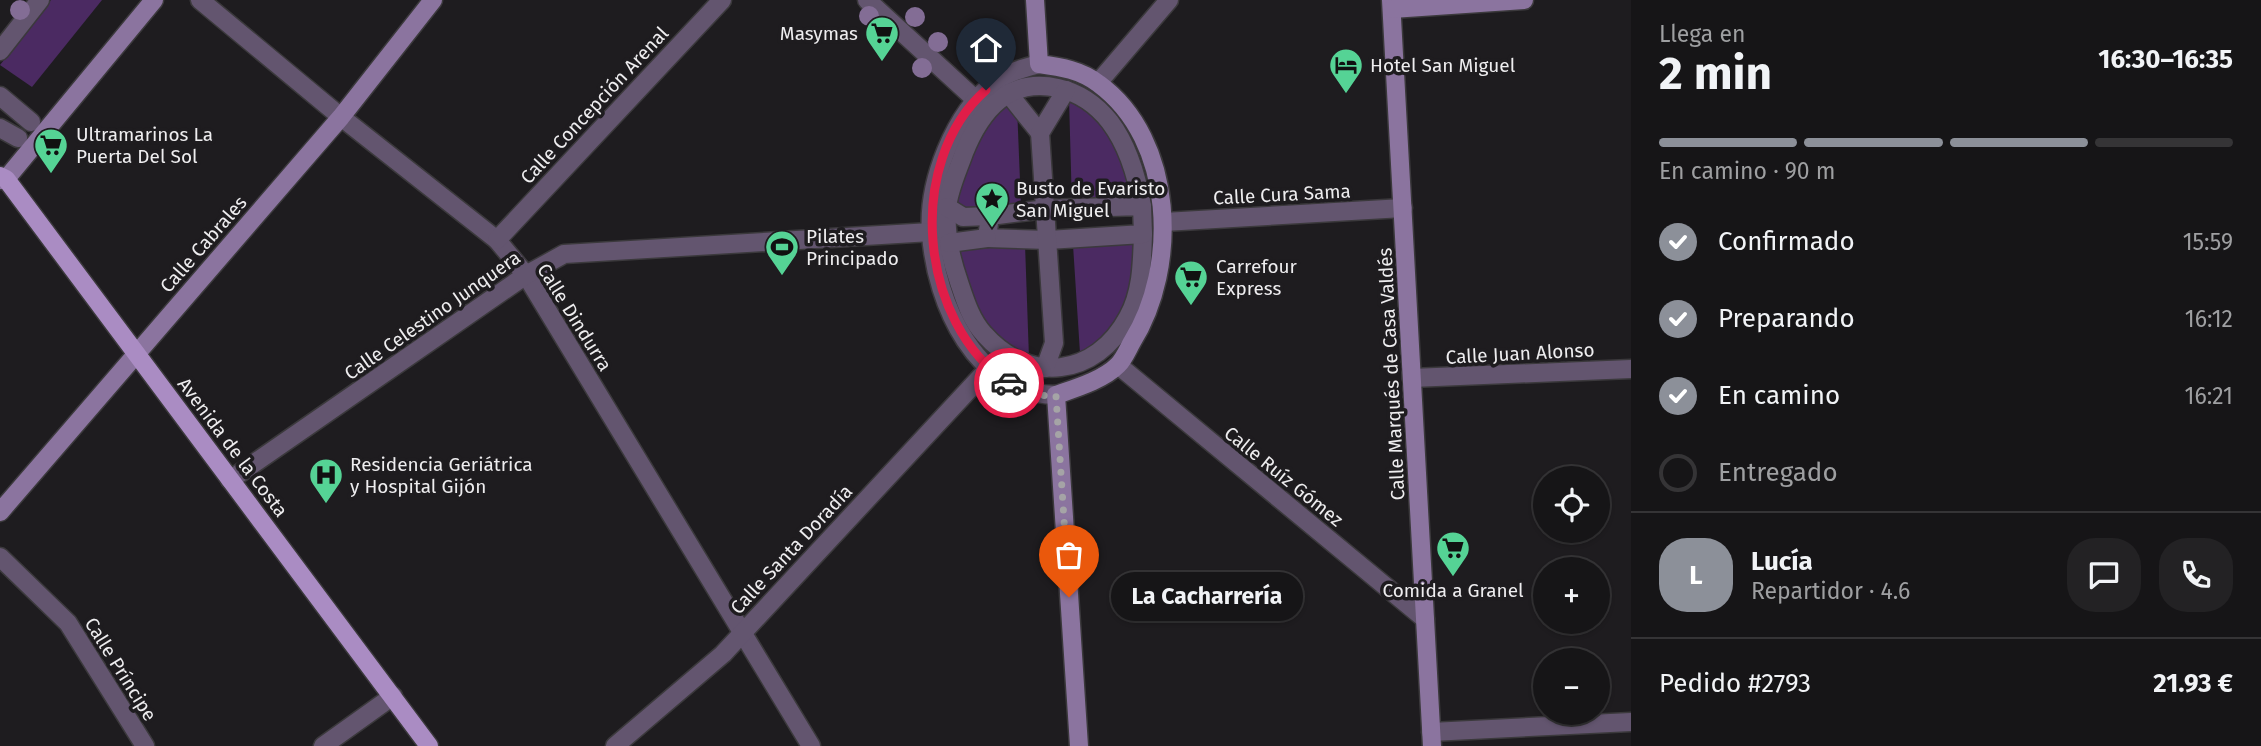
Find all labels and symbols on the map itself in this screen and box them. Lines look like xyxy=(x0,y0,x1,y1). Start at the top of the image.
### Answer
supermarket icon: Masymas xyxy=(863,14,901,63)
pin xyxy=(956,18,1016,90)
street label: Calle Concepción Arenal xyxy=(516,22,673,189)
place label: Masymas xyxy=(780,22,858,45)
hotel icon: Hotel San Miguel xyxy=(1327,46,1365,95)
place label: Hotel San Miguel xyxy=(1370,54,1516,77)
place label: Ultramarinos La Puerta Del Sol xyxy=(76,123,213,168)
supermarket icon: Ultramarinos La Puerta Del Sol xyxy=(32,126,70,175)
place label: Busto de Evaristo San Miguel xyxy=(1016,177,1165,222)
street label: Calle Cura Sama xyxy=(1213,179,1351,210)
place icon: Busto de Evaristo San Miguel xyxy=(973,180,1011,229)
street label: Calle Cabrales xyxy=(155,191,252,297)
place label: Pilates Principado xyxy=(806,225,899,270)
sports icon: Pilates Principado xyxy=(763,228,801,277)
street label: Calle Celestino Junquera xyxy=(340,246,525,385)
street label: Calle Marqués de Casa Valdés xyxy=(1373,247,1410,501)
place label: Carrefour Express xyxy=(1216,255,1298,300)
supermarket icon: Carrefour Express xyxy=(1172,258,1210,307)
street label: Calle Dindurra xyxy=(532,259,617,375)
street label: Calle Juan Alonso xyxy=(1445,338,1595,369)
courier xyxy=(974,348,1044,418)
street label: Avenida de la Costa xyxy=(173,373,293,522)
street label: Calle Ruíz Gómez xyxy=(1220,421,1348,531)
place label: Residencia Geriátrica y Hospital Gijón xyxy=(350,453,533,498)
hospital icon: Residencia Geriátrica y Hospital Gijón xyxy=(307,456,345,505)
street label: Calle Santa Doradía xyxy=(725,480,857,619)
pin xyxy=(1039,525,1099,597)
supermarket icon: Comida a Granel xyxy=(1434,529,1472,578)
callout: La Cacharrería xyxy=(1111,572,1304,622)
place label: Comida a Granel xyxy=(1382,579,1524,602)
street label: Calle Príncipe xyxy=(80,613,161,725)

